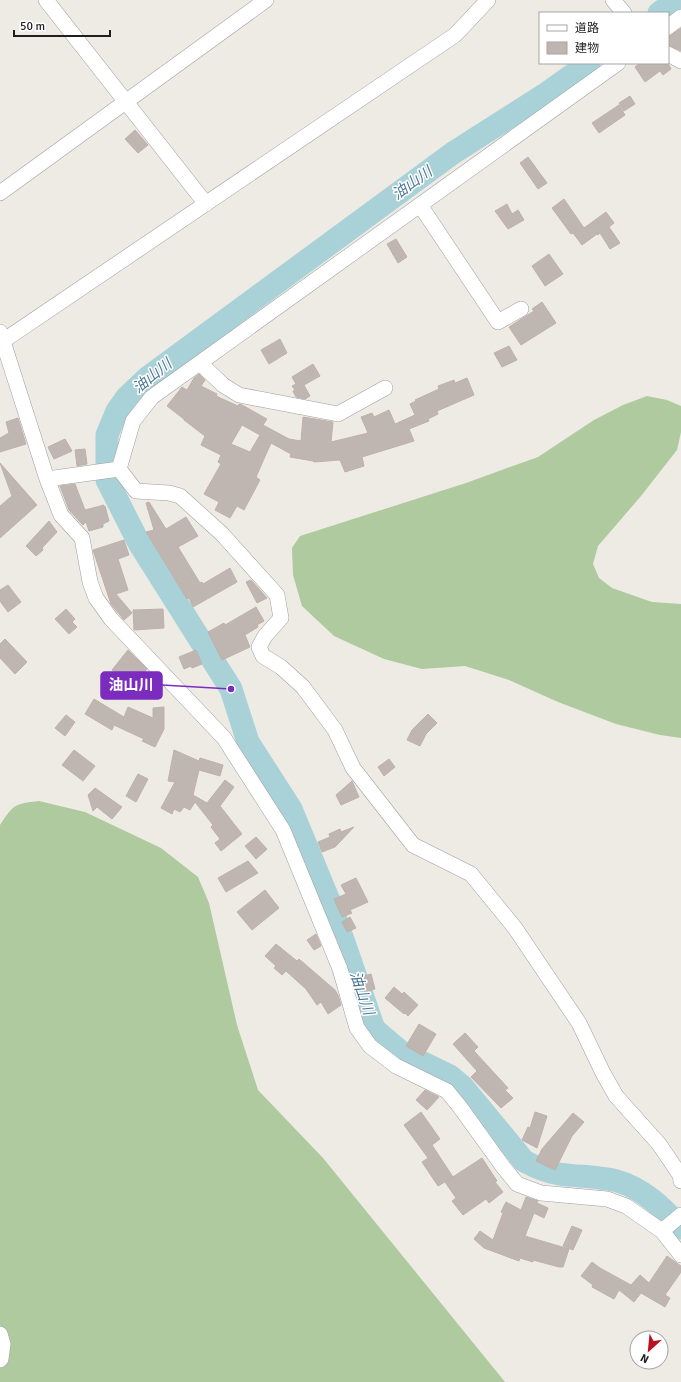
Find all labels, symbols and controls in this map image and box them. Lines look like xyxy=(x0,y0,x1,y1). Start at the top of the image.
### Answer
scale bar xyxy=(14,12,110,38)
legend xyxy=(539,12,669,64)
text: 50 m xyxy=(20,19,45,34)
text: 道路 xyxy=(575,21,599,36)
text: 建物 xyxy=(575,41,599,56)
water label: 油山川 xyxy=(389,161,437,204)
water label: 油山川 xyxy=(129,354,177,397)
callout: 油山川 xyxy=(101,672,162,699)
text: 油山川 xyxy=(108,676,154,694)
water label: 油山川 xyxy=(346,969,378,1019)
north arrow xyxy=(629,1330,669,1370)
text: N xyxy=(638,1351,651,1366)

